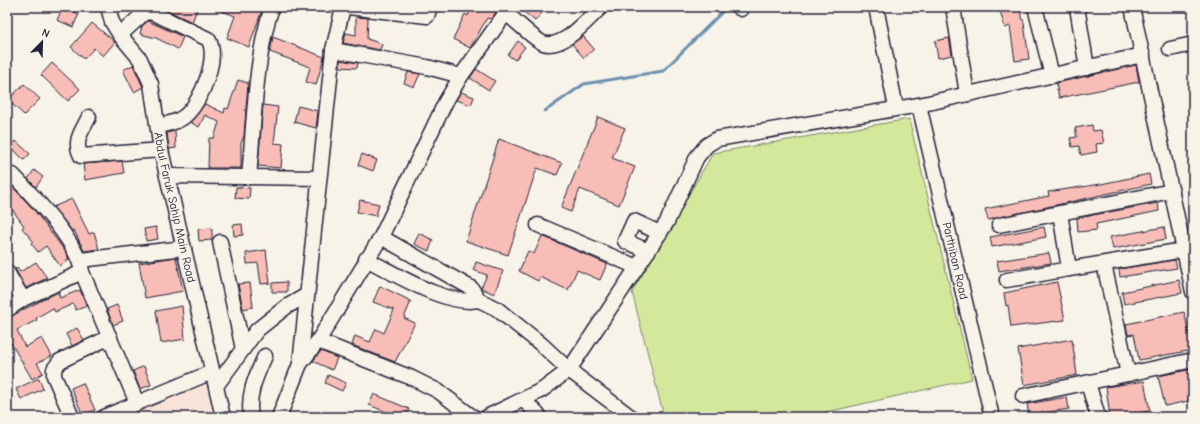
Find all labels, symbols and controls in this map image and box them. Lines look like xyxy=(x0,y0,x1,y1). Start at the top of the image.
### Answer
north arrow xyxy=(22,22,62,62)
text: N xyxy=(40,26,52,41)
street label: Abdul Faruk Sahip Main Road xyxy=(151,131,199,284)
street label: Parthiban Road xyxy=(940,221,971,301)

